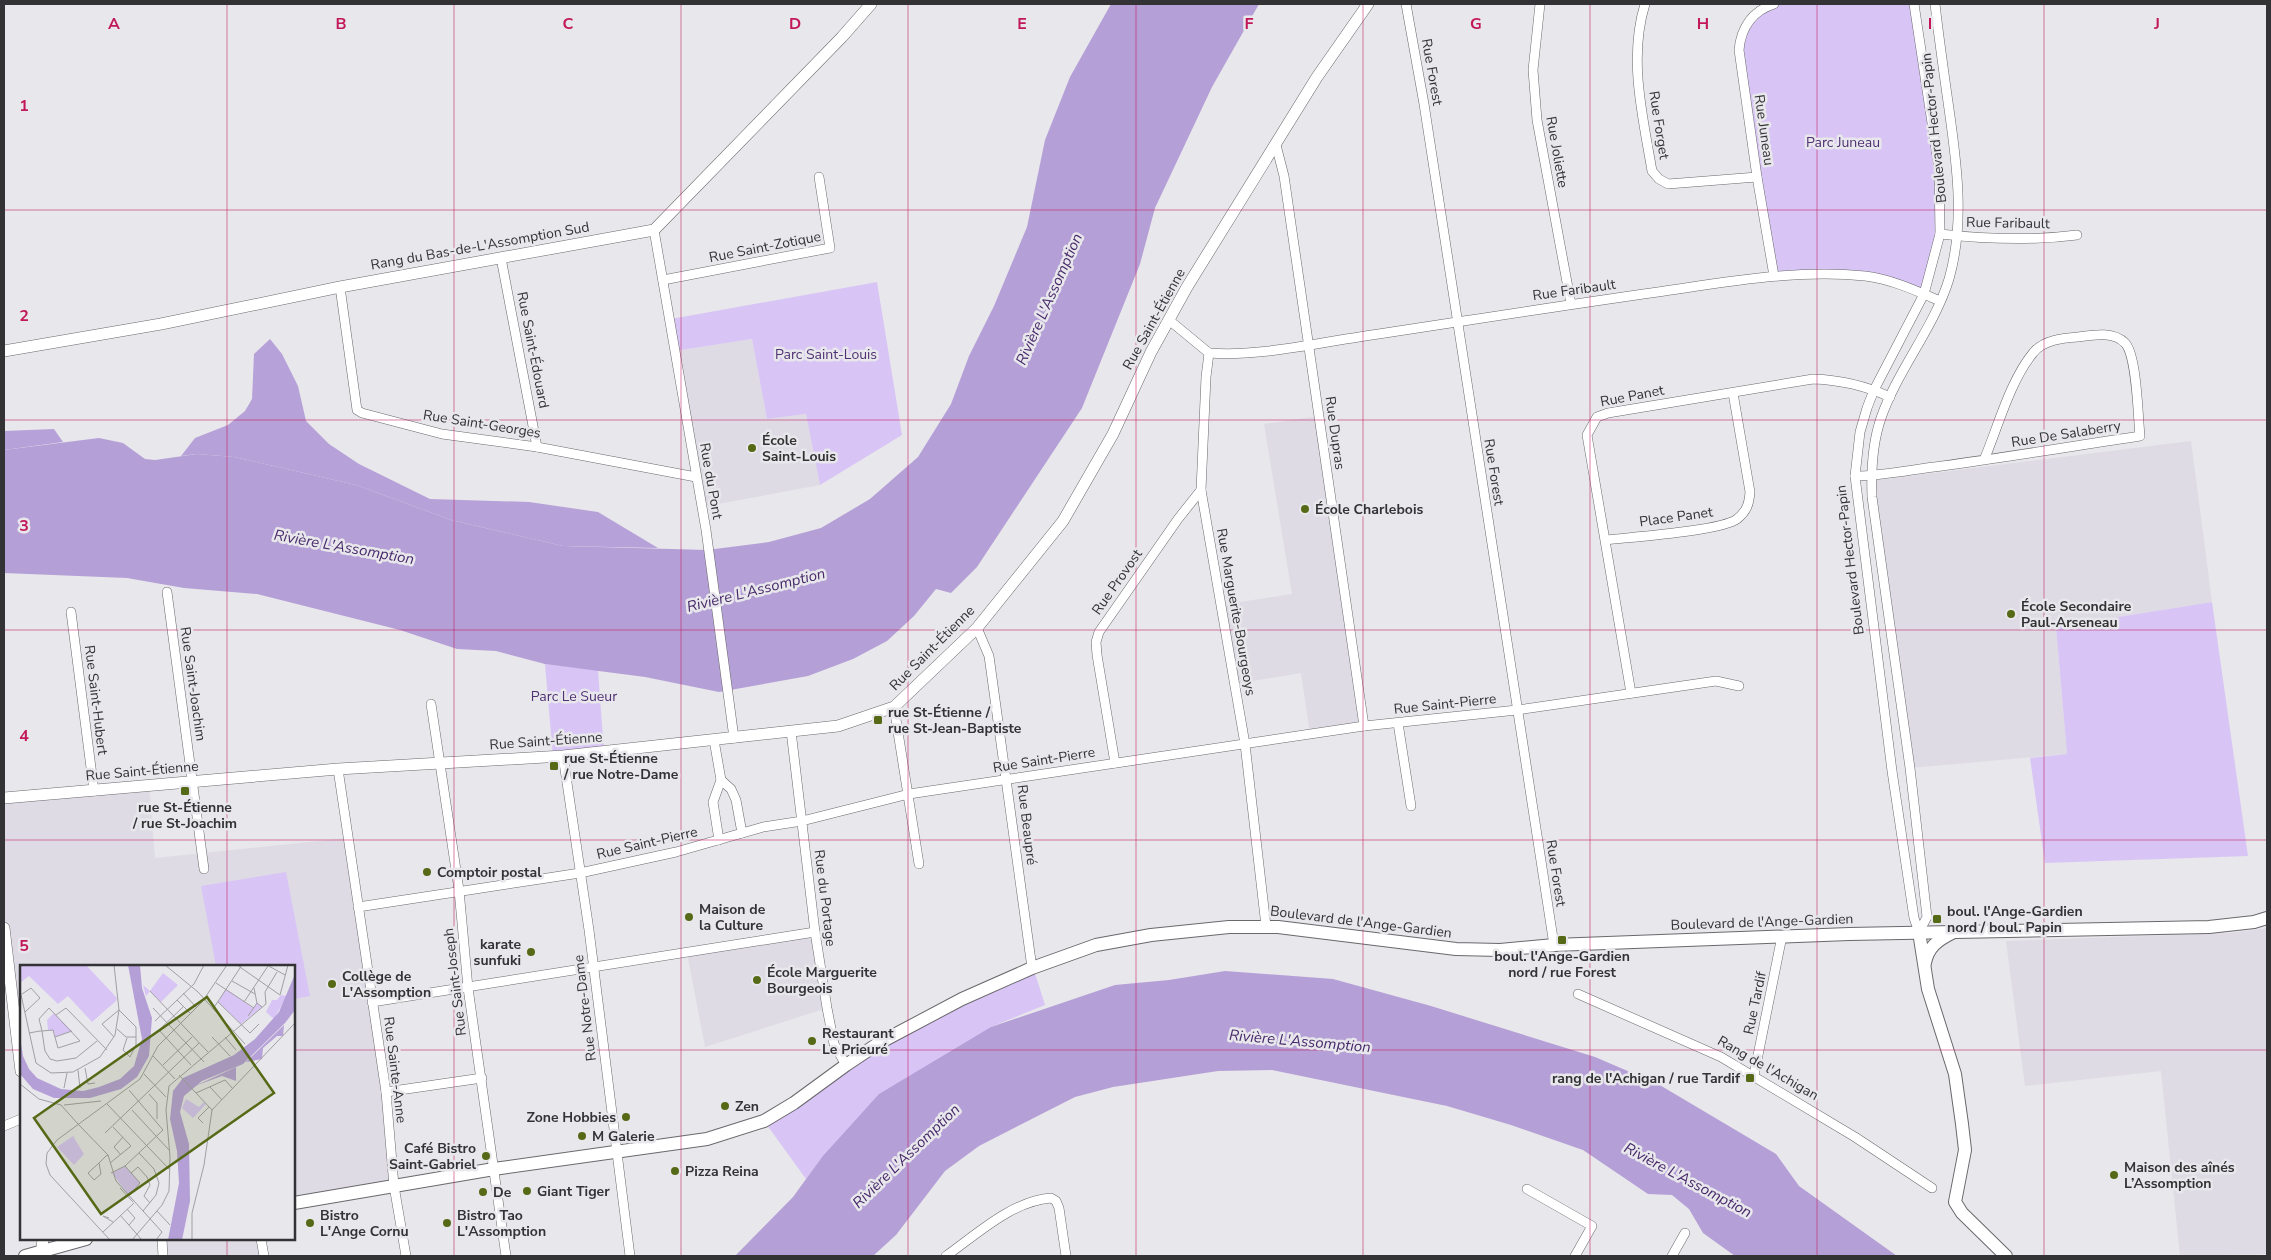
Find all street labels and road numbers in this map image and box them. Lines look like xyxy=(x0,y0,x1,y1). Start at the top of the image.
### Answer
street label: Rue Forest xyxy=(1417,37,1447,107)
street label: Boulevard Hector-Papin xyxy=(1917,52,1951,204)
street label: Rue Forget xyxy=(1644,89,1674,161)
street label: Rue Juneau xyxy=(1750,93,1778,167)
street label: Rue Joliette xyxy=(1541,115,1573,189)
street label: Rue Faribault xyxy=(1966,213,2050,233)
street label: Rang du Bas-de-L'Assomption Sud xyxy=(369,217,591,275)
street label: Rue Saint-Zotique xyxy=(707,227,823,267)
street label: Rue Saint-Étienne xyxy=(1118,265,1190,373)
street label: Rue Faribault xyxy=(1531,275,1617,305)
street label: Rue Saint-Édouard xyxy=(512,290,554,410)
street label: Rue Panet xyxy=(1599,381,1666,411)
street label: Rue Dupras xyxy=(1320,395,1350,471)
street label: Rue Saint-Georges xyxy=(422,405,542,443)
street label: Rue De Salaberry xyxy=(2010,416,2123,452)
street label: Rue Forest xyxy=(1479,437,1509,507)
street label: Rue du Pont xyxy=(695,441,727,521)
street label: Boulevard Hector-Papin xyxy=(1831,484,1869,636)
street label: Place Panet xyxy=(1638,502,1714,532)
street label: Rue Marguerite-Bourgeoys xyxy=(1212,527,1260,698)
street label: Rue Provost xyxy=(1087,545,1147,619)
street label: Rue Saint-Étienne xyxy=(885,601,979,695)
street label: Rue Saint-Joachim xyxy=(176,626,210,742)
street label: Rue Saint-Hubert xyxy=(80,644,112,756)
street label: Rue Saint-Pierre xyxy=(1393,689,1497,719)
street label: Rue Saint-Étienne xyxy=(489,728,603,754)
street label: Rue Saint-Pierre xyxy=(992,743,1096,777)
street label: Rue Saint-Étienne xyxy=(85,757,199,785)
street label: Rue Beaupré xyxy=(1013,784,1041,866)
street label: Rue Saint-Pierre xyxy=(595,822,699,864)
street label: Rue Forest xyxy=(1541,838,1571,908)
street label: Rue du Portage xyxy=(810,848,840,948)
street label: Boulevard de l'Ange-Gardien xyxy=(1269,901,1453,943)
street label: Boulevard de l'Ange-Gardien xyxy=(1670,909,1854,935)
street label: Rue Saint-Joseph xyxy=(439,927,471,1037)
street label: Rue Notre-Dame xyxy=(569,954,601,1062)
street label: Rue Tardif xyxy=(1739,969,1771,1036)
street label: Rue Sainte-Anne xyxy=(379,1016,411,1124)
street label: Rang de l'Achigan xyxy=(1714,1031,1822,1105)

